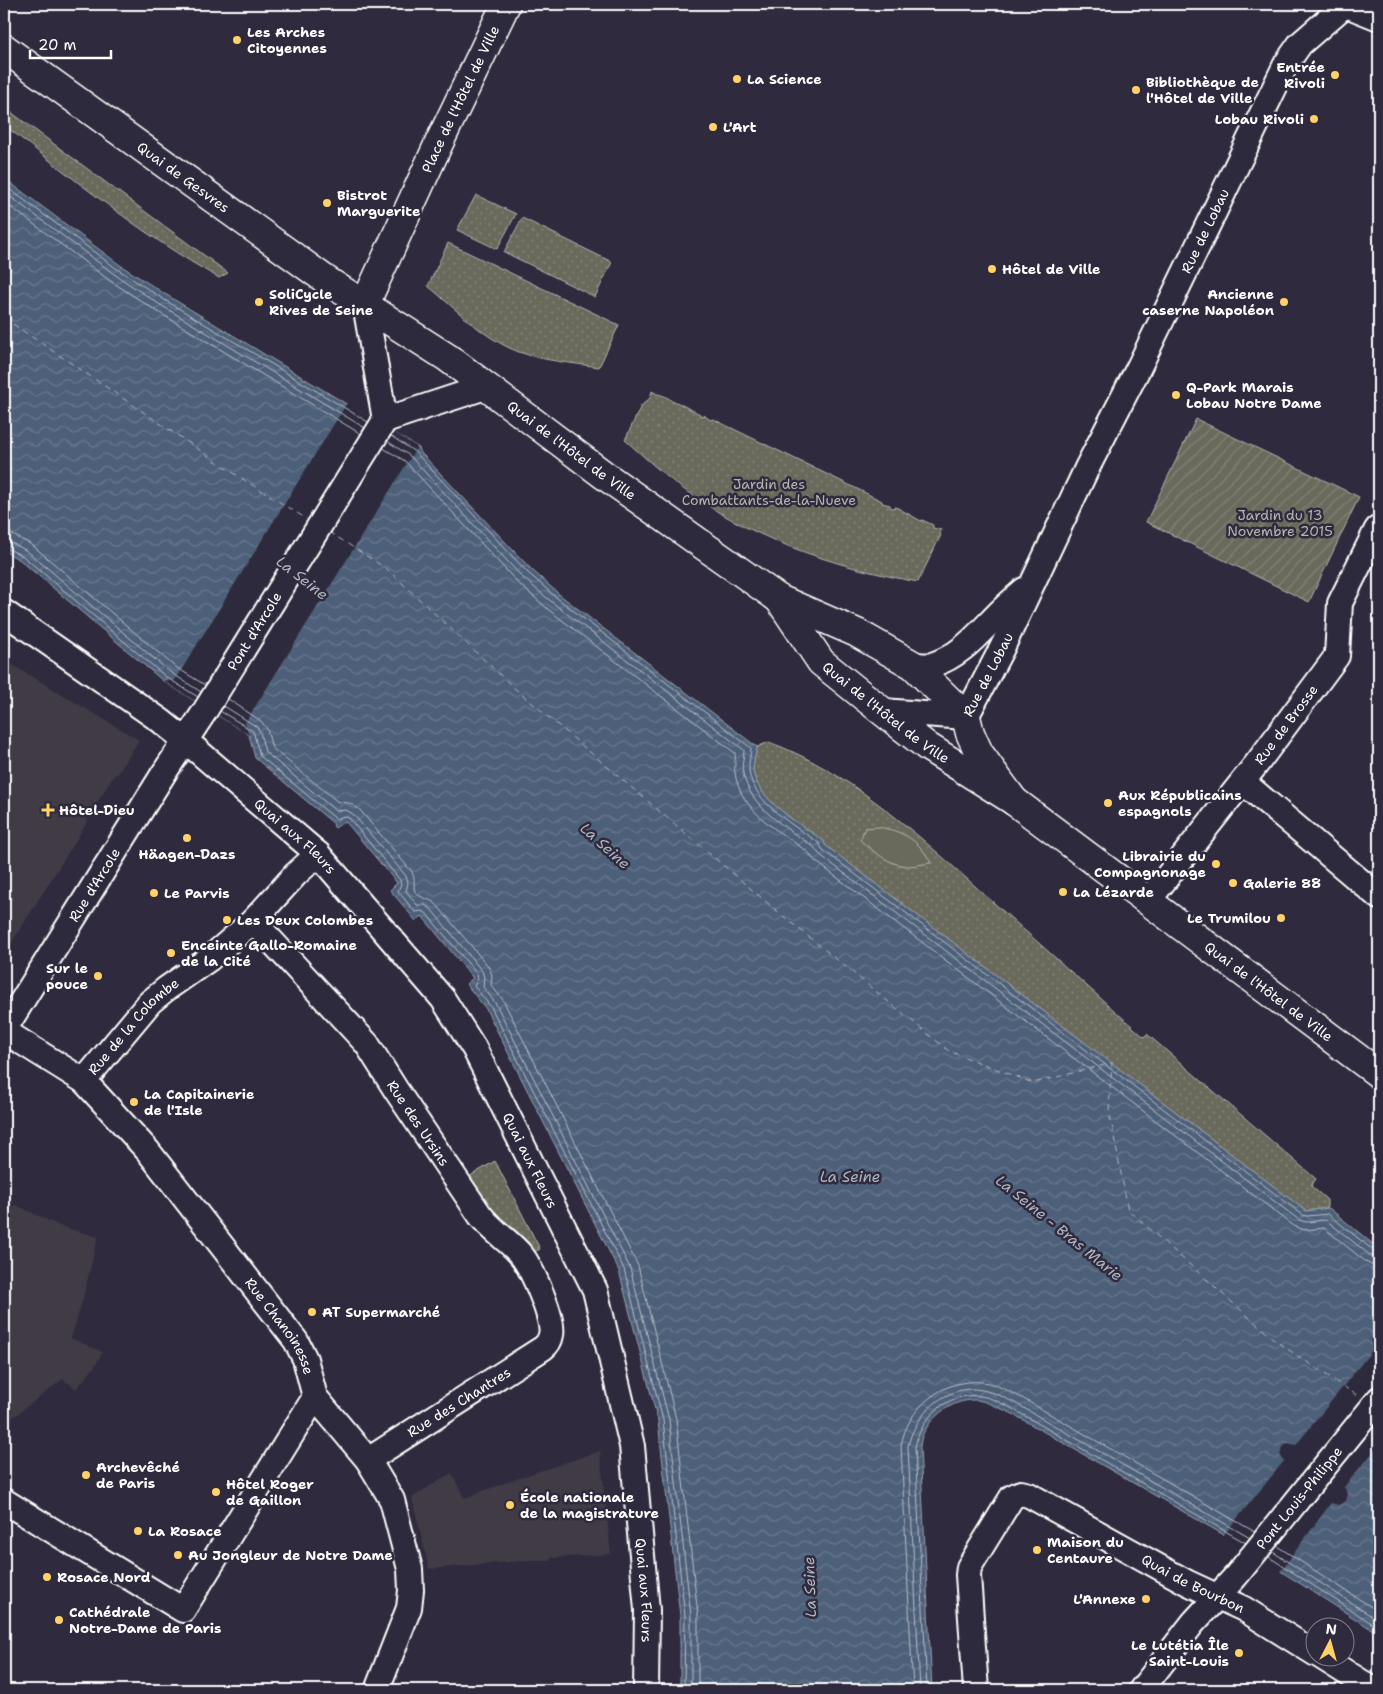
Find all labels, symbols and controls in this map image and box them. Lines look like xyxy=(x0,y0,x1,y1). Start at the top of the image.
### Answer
place label: Les Arches Citoyennes xyxy=(247,23,327,57)
street label: Place de l'Hôtel de Ville xyxy=(418,23,503,176)
scale bar xyxy=(30,28,111,60)
marker: Les Arches Citoyennes xyxy=(231,34,243,46)
text: 20 m xyxy=(38,35,77,55)
place label: Entrée Rivoli xyxy=(1276,58,1325,92)
marker: Entrée Rivoli xyxy=(1329,69,1341,81)
place label: La Science xyxy=(747,70,822,88)
marker: La Science xyxy=(731,73,743,85)
place label: Bibliothèque de l'Hôtel de Ville xyxy=(1146,73,1259,107)
marker: Bibliothèque de l'Hôtel de Ville xyxy=(1130,84,1142,96)
place label: Lobau Rivoli xyxy=(1215,110,1304,128)
marker: Lobau Rivoli xyxy=(1308,113,1320,125)
place label: L'Art xyxy=(723,118,757,136)
marker: L'Art xyxy=(707,121,719,133)
street label: Quai de Gesvres xyxy=(133,138,233,217)
place label: Bistrot Marguerite xyxy=(337,186,420,220)
street label: Rue de Lobau xyxy=(1177,186,1233,276)
marker: Bistrot Marguerite xyxy=(321,197,333,209)
place label: Hôtel de Ville xyxy=(1002,260,1101,278)
marker: Hôtel de Ville xyxy=(986,263,998,275)
place label: SoliCycle Rives de Seine xyxy=(269,285,373,319)
place label: Ancienne caserne Napoléon xyxy=(1142,285,1274,319)
marker: SoliCycle Rives de Seine xyxy=(253,296,265,308)
marker: Ancienne caserne Napoléon xyxy=(1278,296,1290,308)
place label: Q-Park Marais Lobau Notre Dame xyxy=(1186,378,1322,412)
marker: Q-Park Marais Lobau Notre Dame xyxy=(1170,389,1182,401)
street label: Quai de l'Hôtel de Ville xyxy=(504,397,640,504)
park label: Jardin des Combattants-de-la-Nueve xyxy=(682,475,856,509)
park label: Jardin du 13 Novembre 2015 xyxy=(1227,506,1333,540)
water label: La Seine xyxy=(272,551,332,605)
street label: Pont d'Arcole xyxy=(223,588,286,674)
street label: Rue de Lobau xyxy=(959,630,1017,720)
street label: Quai de l'Hôtel de Ville xyxy=(819,658,953,767)
street label: Rue de Brosse xyxy=(1250,681,1322,768)
place label: Aux Républicains espagnols xyxy=(1118,786,1242,820)
street label: Quai aux Fleurs xyxy=(250,794,340,878)
marker: Aux Républicains espagnols xyxy=(1102,797,1114,809)
place label: Hôtel-Dieu xyxy=(59,801,135,819)
marker: Hôtel-Dieu xyxy=(41,803,55,817)
water label: La Seine xyxy=(576,818,634,874)
marker: Häagen-Dazs xyxy=(181,832,193,844)
street label: Rue d'Arcole xyxy=(65,844,124,925)
place label: Häagen-Dazs xyxy=(139,845,235,863)
place label: Librairie du Compagnonage xyxy=(1094,847,1206,881)
marker: Librairie du Compagnonage xyxy=(1210,858,1222,870)
place label: Galerie 88 xyxy=(1243,874,1321,892)
marker: Galerie 88 xyxy=(1227,877,1239,889)
place label: La Lézarde xyxy=(1073,883,1154,901)
place label: Le Parvis xyxy=(164,884,230,902)
marker: La Lézarde xyxy=(1057,886,1069,898)
marker: Le Parvis xyxy=(148,887,160,899)
place label: Le Trumilou xyxy=(1187,909,1271,927)
place label: Les Deux Colombes xyxy=(237,911,373,929)
marker: Le Trumilou xyxy=(1275,912,1287,924)
marker: Les Deux Colombes xyxy=(221,914,233,926)
place label: Enceinte Gallo-Romaine de la Cité xyxy=(181,936,357,970)
street label: Quai de l'Hôtel de Ville xyxy=(1201,938,1337,1045)
marker: Enceinte Gallo-Romaine de la Cité xyxy=(165,947,177,959)
place label: Sur le pouce xyxy=(46,959,88,993)
marker: Sur le pouce xyxy=(92,970,104,982)
street label: Rue de la Colombe xyxy=(84,974,182,1079)
street label: Rue des Ursins xyxy=(383,1077,453,1169)
place label: La Capitainerie de l'Isle xyxy=(144,1085,254,1119)
marker: La Capitainerie de l'Isle xyxy=(128,1096,140,1108)
street label: Quai aux Fleurs xyxy=(499,1110,562,1211)
water label: La Seine xyxy=(820,1167,880,1187)
water label: La Seine - Bras Marie xyxy=(991,1171,1127,1285)
street label: Rue Chanoinesse xyxy=(241,1274,318,1377)
place label: AT Supermarché xyxy=(322,1303,440,1321)
marker: AT Supermarché xyxy=(306,1306,318,1318)
street label: Rue des Chantres xyxy=(404,1363,514,1441)
street label: Pont Louis-Philippe xyxy=(1252,1443,1346,1553)
place label: Archevêché de Paris xyxy=(96,1458,180,1492)
marker: Archevêché de Paris xyxy=(80,1469,92,1481)
place label: Hôtel Roger de Gaillon xyxy=(226,1475,314,1509)
marker: Hôtel Roger de Gaillon xyxy=(210,1486,222,1498)
place label: École nationale de la magistrature xyxy=(520,1488,659,1522)
marker: École nationale de la magistrature xyxy=(504,1499,516,1511)
place label: La Rosace xyxy=(148,1522,222,1540)
marker: La Rosace xyxy=(132,1525,144,1537)
place label: Maison du Centaure xyxy=(1047,1533,1124,1567)
street label: Quai aux Fleurs xyxy=(631,1537,656,1643)
marker: Maison du Centaure xyxy=(1031,1544,1043,1556)
place label: Au Jongleur de Notre Dame xyxy=(188,1546,393,1564)
marker: Au Jongleur de Notre Dame xyxy=(172,1549,184,1561)
street label: Quai de Bourbon xyxy=(1138,1550,1248,1617)
water label: La Seine xyxy=(799,1556,821,1618)
place label: Rosace Nord xyxy=(57,1568,151,1586)
marker: Rosace Nord xyxy=(41,1571,53,1583)
place label: L'Annexe xyxy=(1073,1590,1136,1608)
marker: L'Annexe xyxy=(1140,1593,1152,1605)
place label: Cathédrale Notre-Dame de Paris xyxy=(69,1603,221,1637)
marker: Cathédrale Notre-Dame de Paris xyxy=(53,1614,65,1626)
north arrow xyxy=(1306,1616,1356,1666)
text: N xyxy=(1325,1620,1338,1639)
place label: Le Lutétia Île Saint-Louis xyxy=(1131,1636,1229,1670)
marker: Le Lutétia Île Saint-Louis xyxy=(1233,1647,1245,1659)

